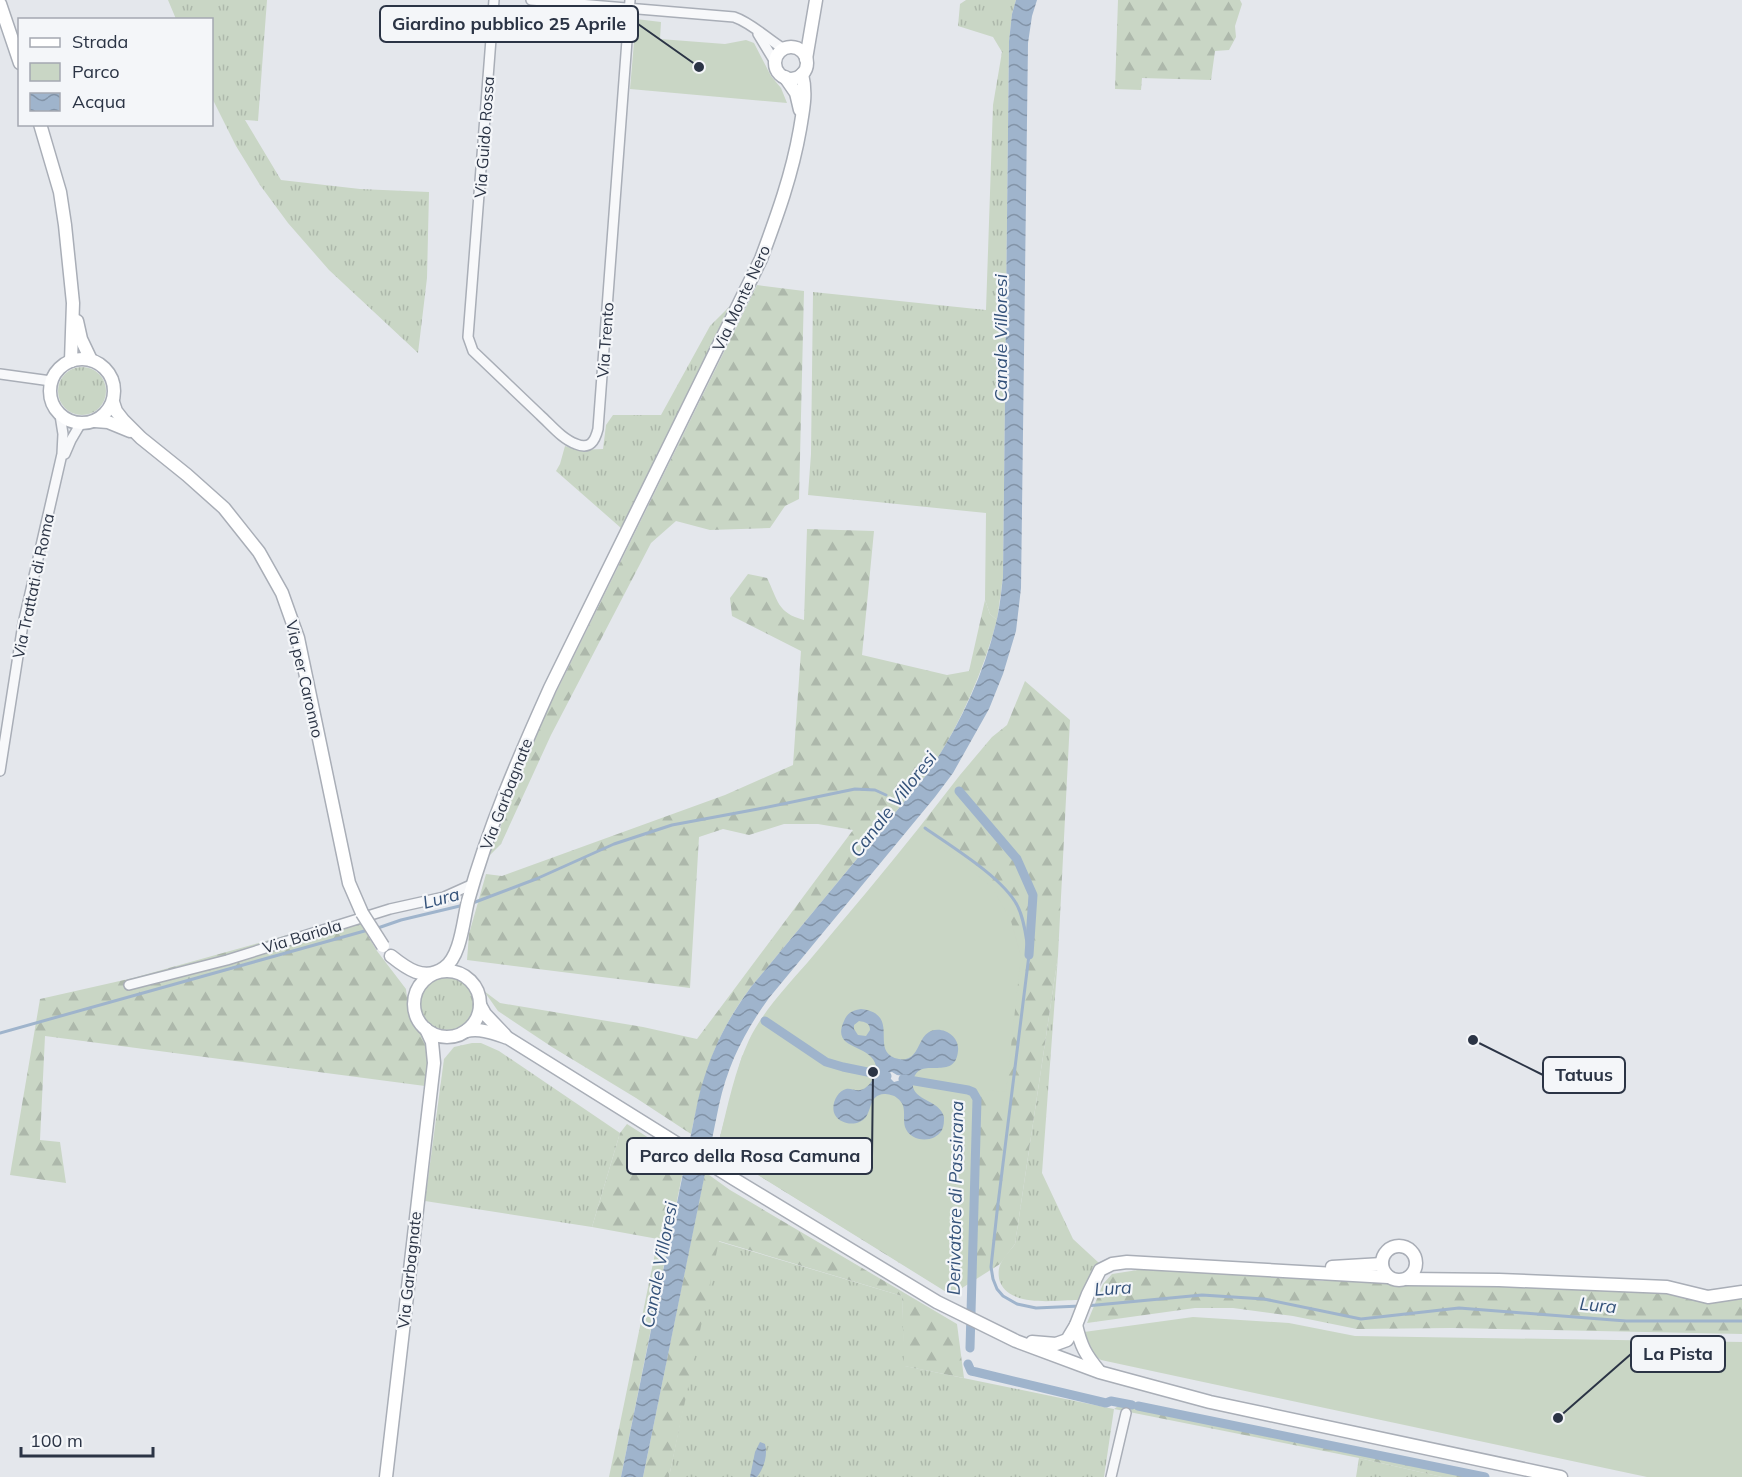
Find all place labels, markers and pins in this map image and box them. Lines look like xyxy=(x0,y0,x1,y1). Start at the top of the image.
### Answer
callout: Giardino pubblico 25 Aprile xyxy=(380,6,638,42)
callout: Tatuus xyxy=(1543,1057,1625,1093)
callout: Parco della Rosa Camuna xyxy=(627,1138,872,1174)
callout: La Pista xyxy=(1631,1336,1725,1372)

